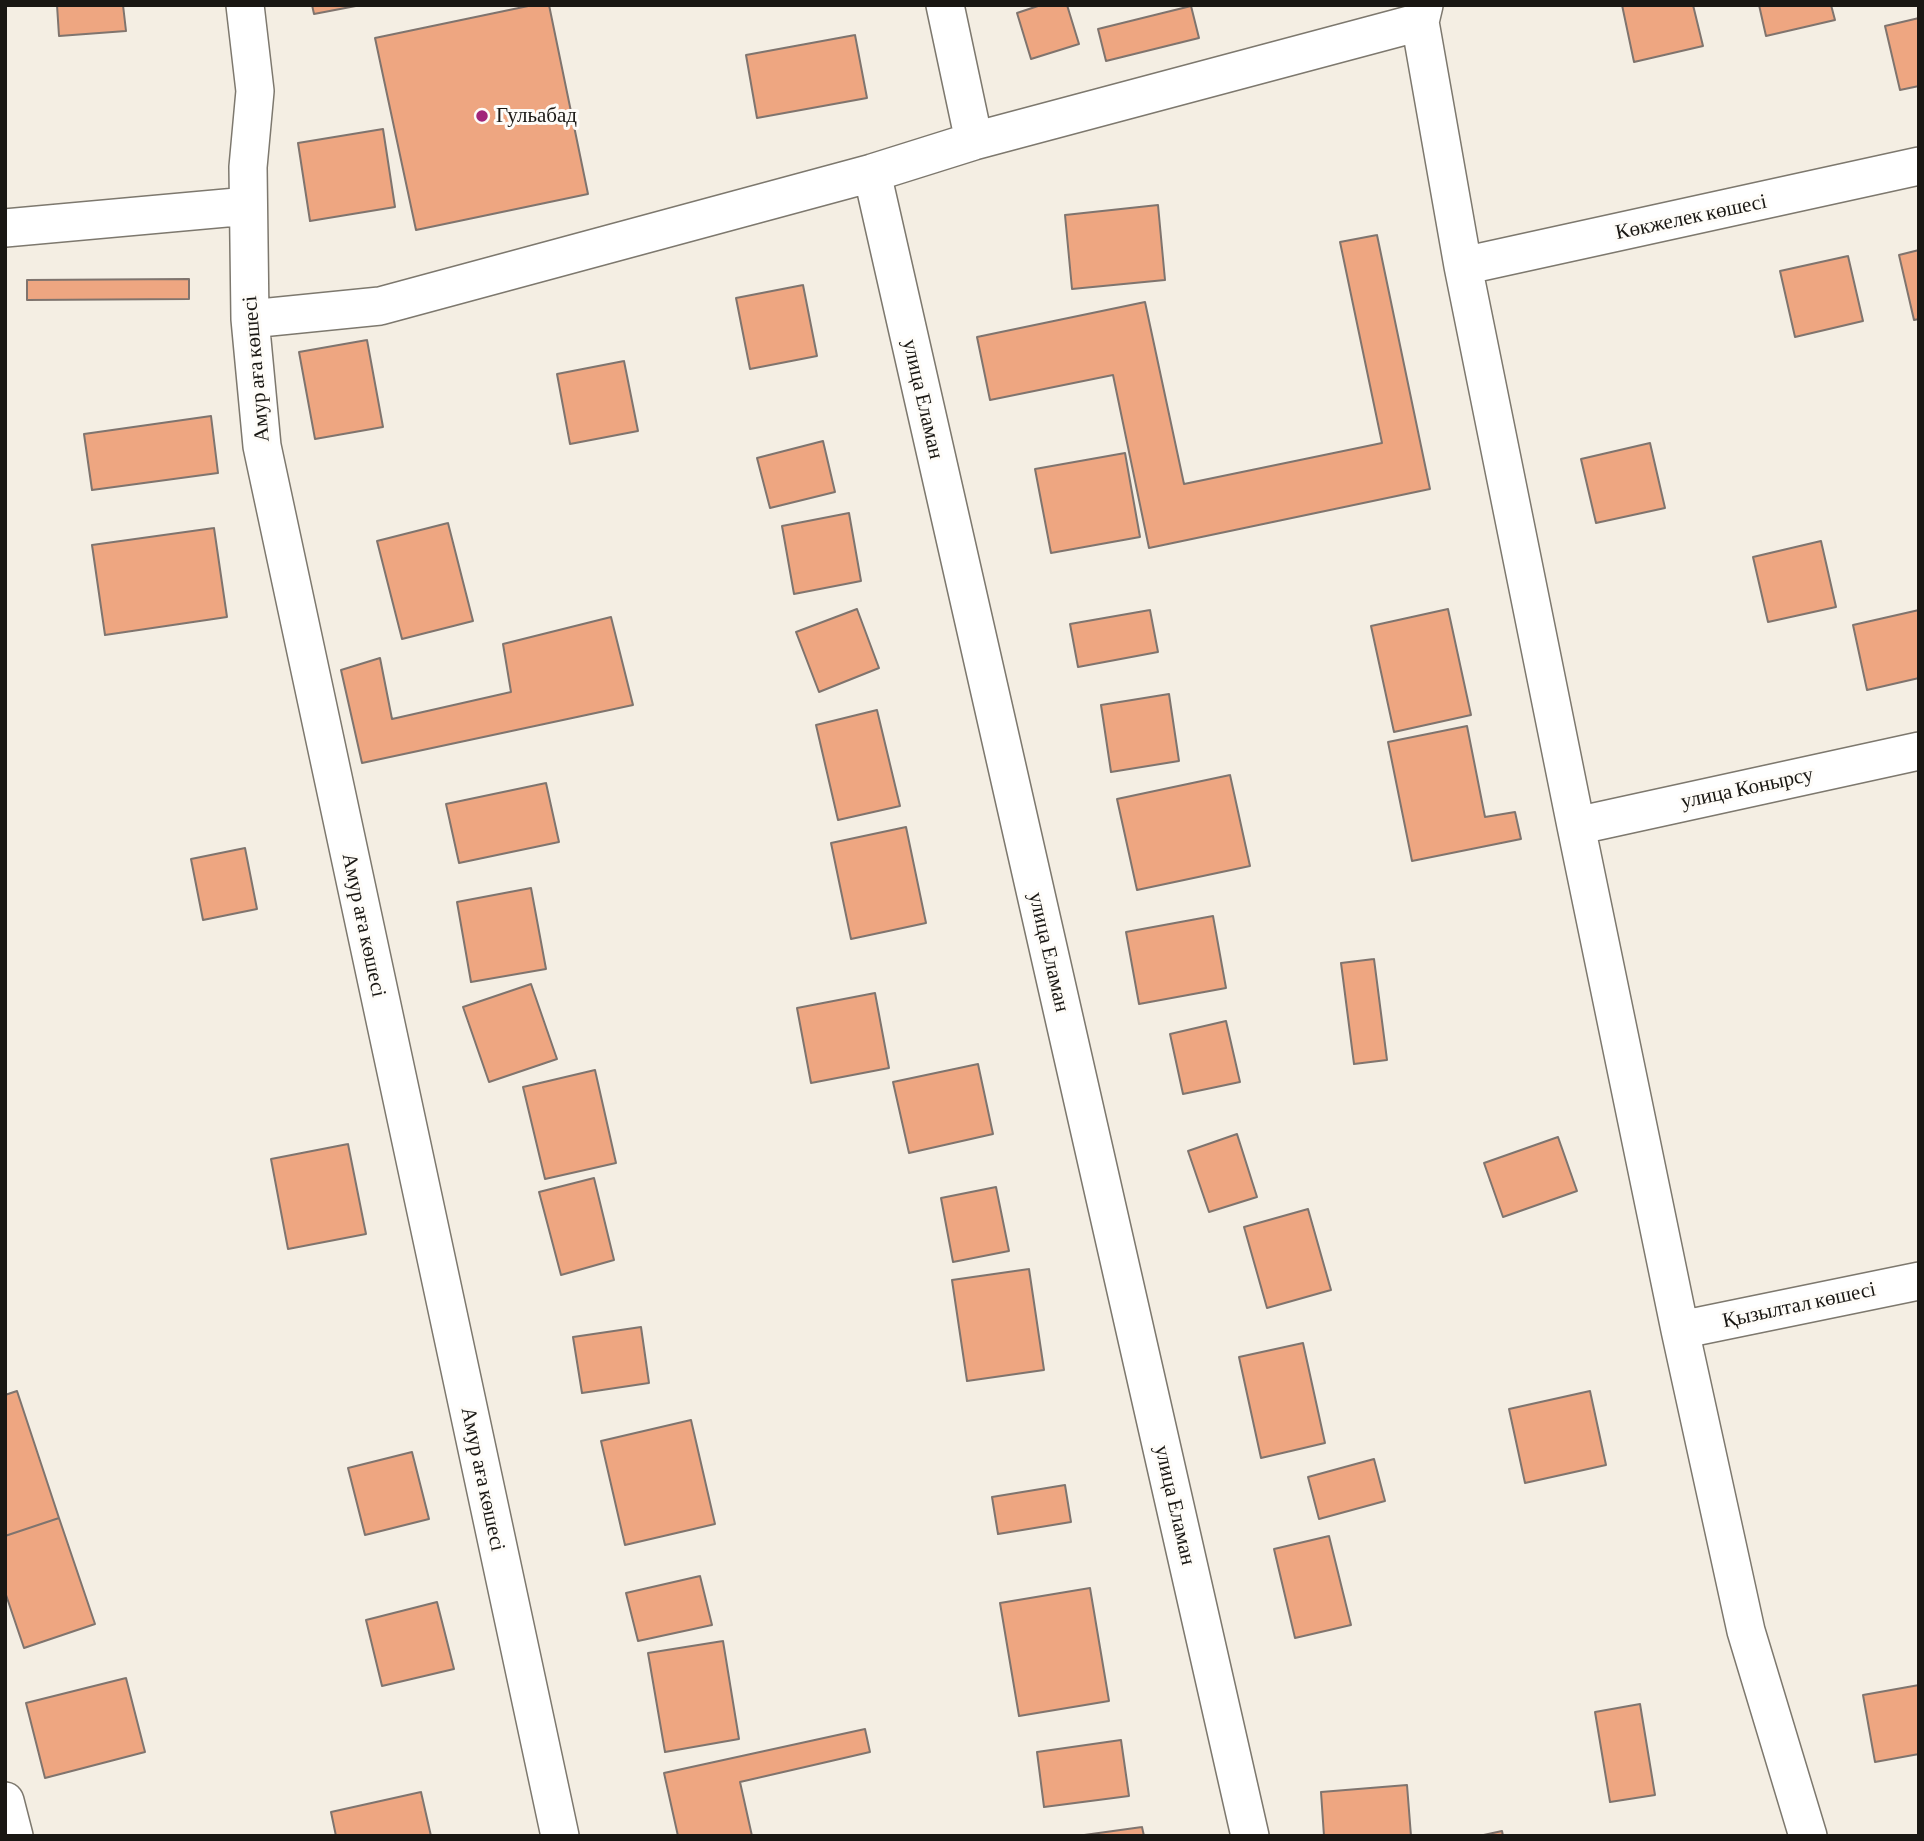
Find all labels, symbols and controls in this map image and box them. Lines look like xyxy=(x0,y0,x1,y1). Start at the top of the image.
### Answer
place label: Гульабад xyxy=(496,103,577,129)
marker: Гульабад xyxy=(474,108,490,124)
street label: Көкжелек көшесі xyxy=(1613,189,1769,245)
street label: Амур аға көшесі xyxy=(237,295,275,443)
street label: улица Еламан xyxy=(897,337,949,461)
street label: улица Конырсу xyxy=(1679,762,1815,814)
street label: Амур аға көшесі xyxy=(336,851,392,999)
street label: улица Еламан xyxy=(1023,890,1075,1014)
street label: Қызылтал көшесі xyxy=(1720,1276,1878,1334)
street label: Амур аға көшесі xyxy=(455,1405,511,1553)
street label: улица Еламан xyxy=(1149,1443,1201,1567)

